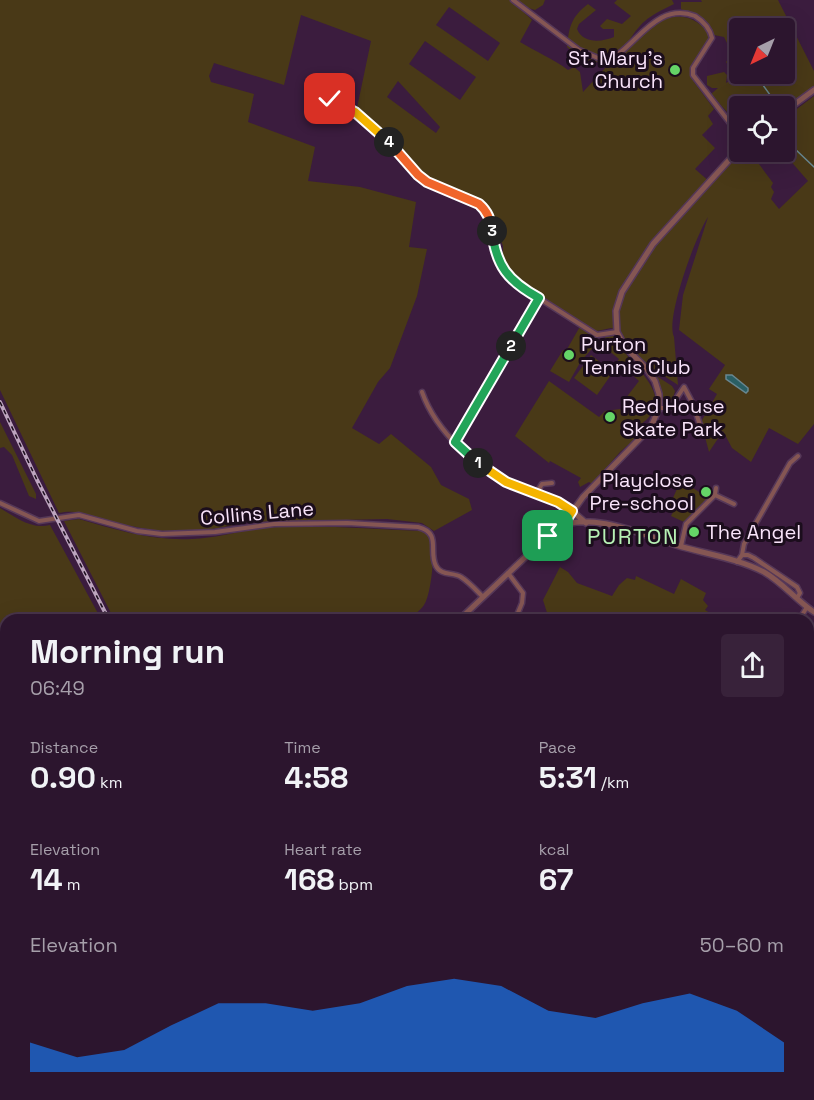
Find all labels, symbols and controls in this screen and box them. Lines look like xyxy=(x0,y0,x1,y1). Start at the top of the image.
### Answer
north arrow xyxy=(729,18,795,84)
map controls xyxy=(729,18,795,162)
place label: St. Mary's Church xyxy=(568,45,663,94)
marker: St. Mary's Church xyxy=(668,63,682,77)
pin xyxy=(304,73,355,124)
icon: check xyxy=(313,82,346,115)
button: locate xyxy=(729,96,795,162)
pin: 4 xyxy=(374,127,404,157)
text: 4 xyxy=(384,131,394,152)
pin: 3 xyxy=(477,216,507,246)
text: 3 xyxy=(487,220,497,241)
pin: 2 xyxy=(496,331,526,361)
place label: Purton Tennis Club xyxy=(581,331,691,380)
text: 2 xyxy=(506,335,516,356)
marker: Purton Tennis Club xyxy=(562,348,576,362)
place label: Red House Skate Park xyxy=(622,393,725,442)
marker: Red House Skate Park xyxy=(603,410,617,424)
pin: 1 xyxy=(463,448,493,478)
text: 1 xyxy=(474,452,482,473)
place label: Playclose Pre-school xyxy=(589,467,694,516)
marker: Playclose Pre-school xyxy=(699,485,713,499)
street label: Collins Lane xyxy=(199,495,315,531)
pin xyxy=(522,510,573,561)
icon: arrive xyxy=(531,519,564,552)
place label: The Angel xyxy=(706,519,801,545)
district label: PURTON xyxy=(587,522,679,550)
marker: The Angel xyxy=(687,525,701,539)
text: Morning run xyxy=(30,631,225,673)
button: share xyxy=(721,634,784,697)
text: 06:49 xyxy=(30,675,85,701)
text: Distance xyxy=(30,737,98,758)
text: Time xyxy=(284,737,321,758)
text: Pace xyxy=(539,737,576,758)
text: 0.90 xyxy=(30,758,96,797)
text: 4:58 xyxy=(284,758,348,797)
text: 5:31 xyxy=(539,758,597,797)
text: km xyxy=(96,772,122,793)
text: /km xyxy=(597,772,629,793)
text: Elevation xyxy=(30,839,100,860)
text: Heart rate xyxy=(284,839,362,860)
text: kcal xyxy=(539,839,570,860)
text: 14 xyxy=(30,860,63,899)
text: 168 xyxy=(284,860,334,899)
text: 67 xyxy=(539,860,573,899)
text: m xyxy=(63,874,81,895)
text: bpm xyxy=(334,874,373,895)
text: Elevation xyxy=(30,932,118,958)
text: 50–60 m xyxy=(700,932,784,958)

